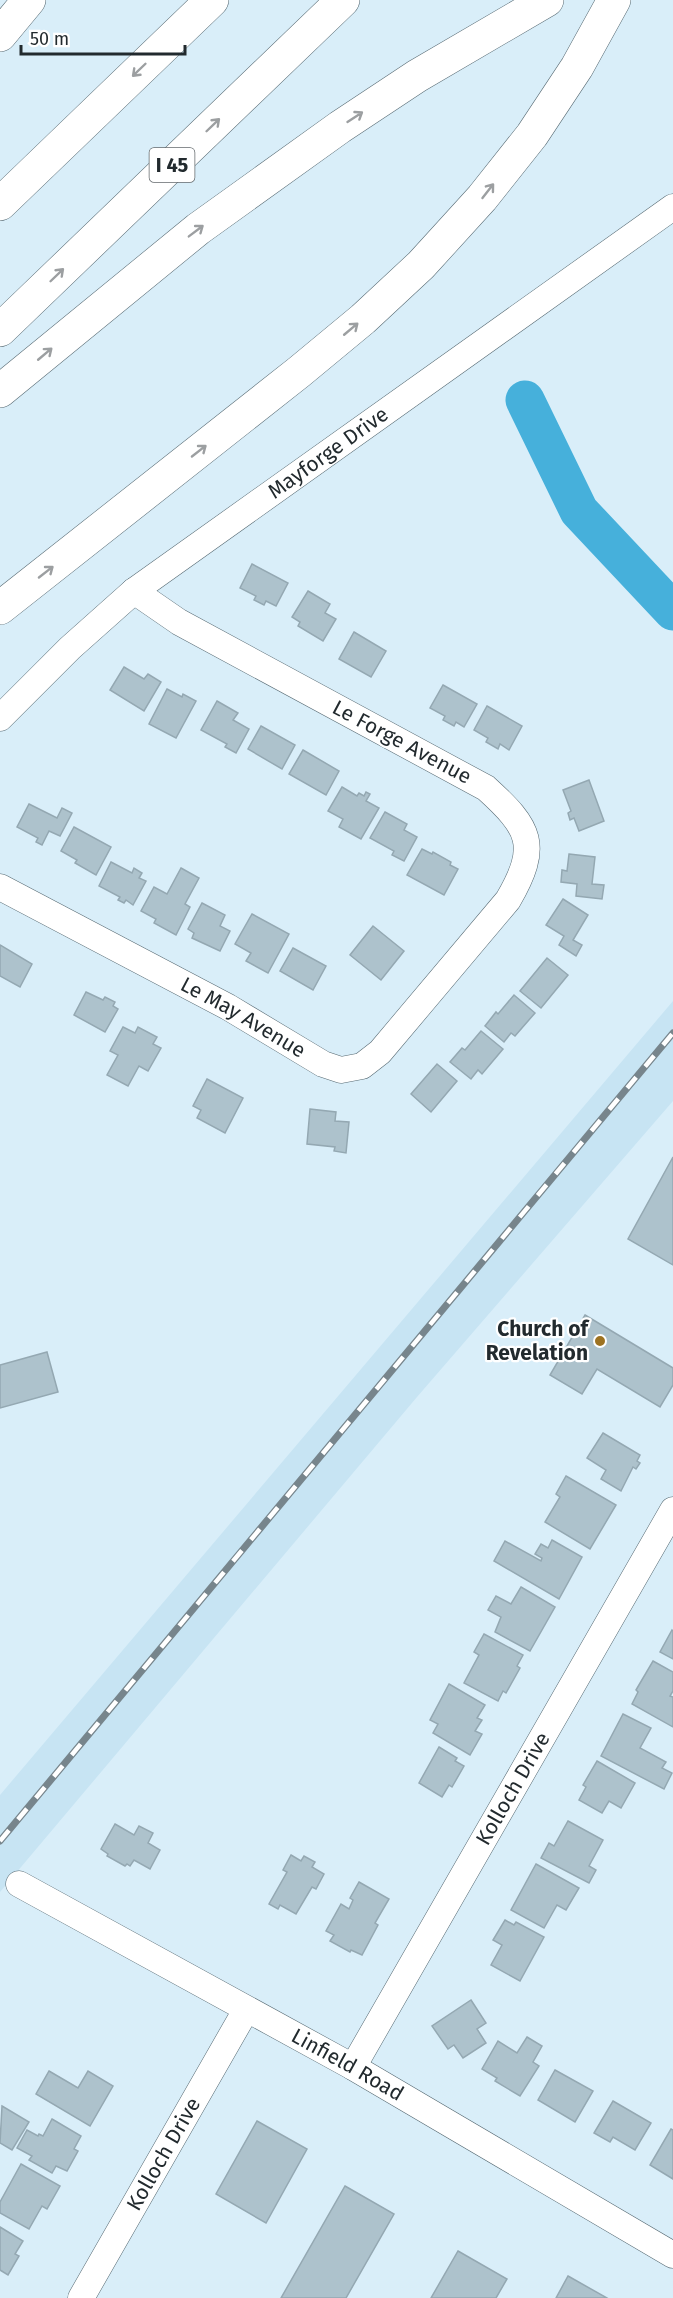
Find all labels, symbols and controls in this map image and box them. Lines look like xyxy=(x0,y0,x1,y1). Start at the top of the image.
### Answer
scale bar xyxy=(21,18,184,56)
text: 50 m xyxy=(30,28,69,50)
one-way arrow xyxy=(132,62,147,77)
one-way arrow xyxy=(346,111,362,123)
one-way arrow xyxy=(205,118,220,133)
road number: I 45 xyxy=(150,148,195,182)
one-way arrow xyxy=(481,183,494,199)
one-way arrow xyxy=(188,224,204,237)
one-way arrow xyxy=(50,268,65,282)
one-way arrow xyxy=(343,322,358,336)
one-way arrow xyxy=(37,347,52,361)
street label: Mayforge Drive xyxy=(263,401,393,504)
one-way arrow xyxy=(191,445,207,458)
one-way arrow xyxy=(38,566,54,579)
street label: Le Forge Avenue xyxy=(328,694,476,790)
street label: Le May Avenue xyxy=(176,971,310,1064)
place label: Church of Revelation xyxy=(486,1316,591,1366)
marker: Church of Revelation xyxy=(593,1334,607,1348)
street label: Kolloch Drive xyxy=(470,1728,556,1850)
street label: Linfield Road xyxy=(287,2023,408,2107)
street label: Kolloch Drive xyxy=(121,2093,206,2215)

